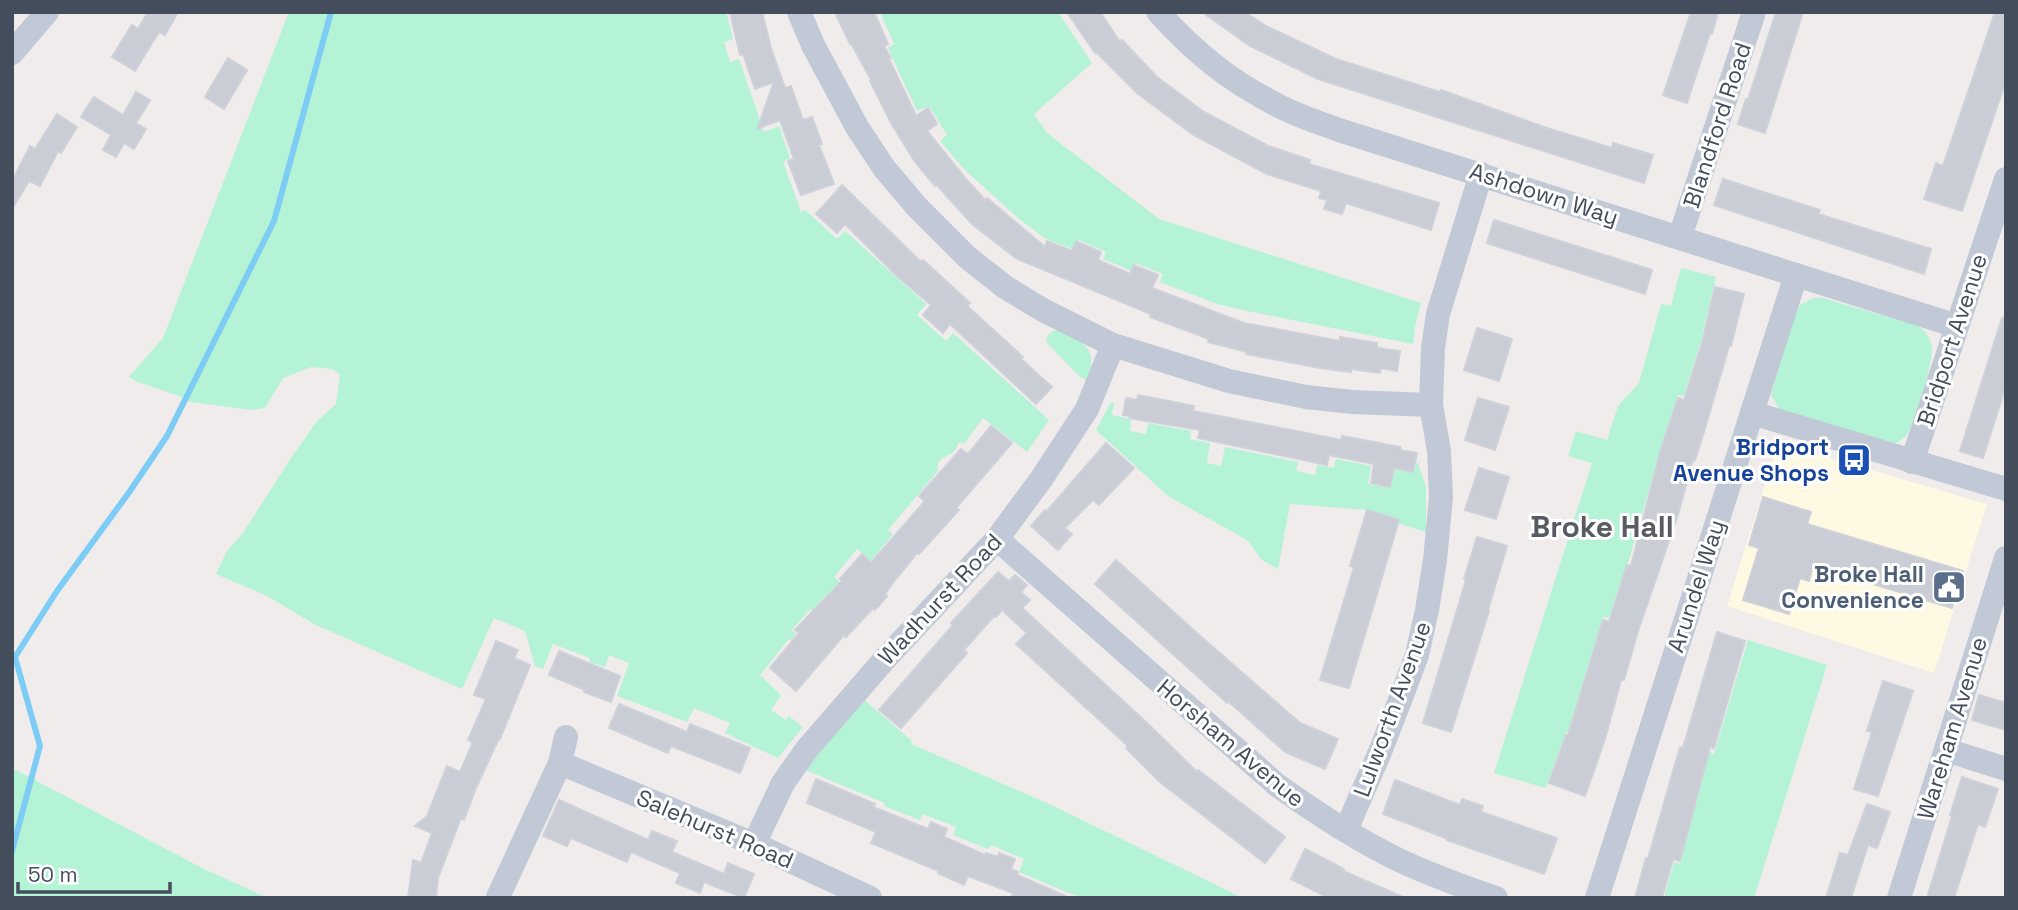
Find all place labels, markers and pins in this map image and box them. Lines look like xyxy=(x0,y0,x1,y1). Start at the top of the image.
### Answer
place label: Bridport Avenue Shops xyxy=(1673,432,1829,488)
bus stop icon: Bridport Avenue Shops xyxy=(1835,441,1873,479)
place label: Broke Hall Convenience xyxy=(1781,559,1924,615)
public building icon: Broke Hall Convenience xyxy=(1930,568,1968,606)

